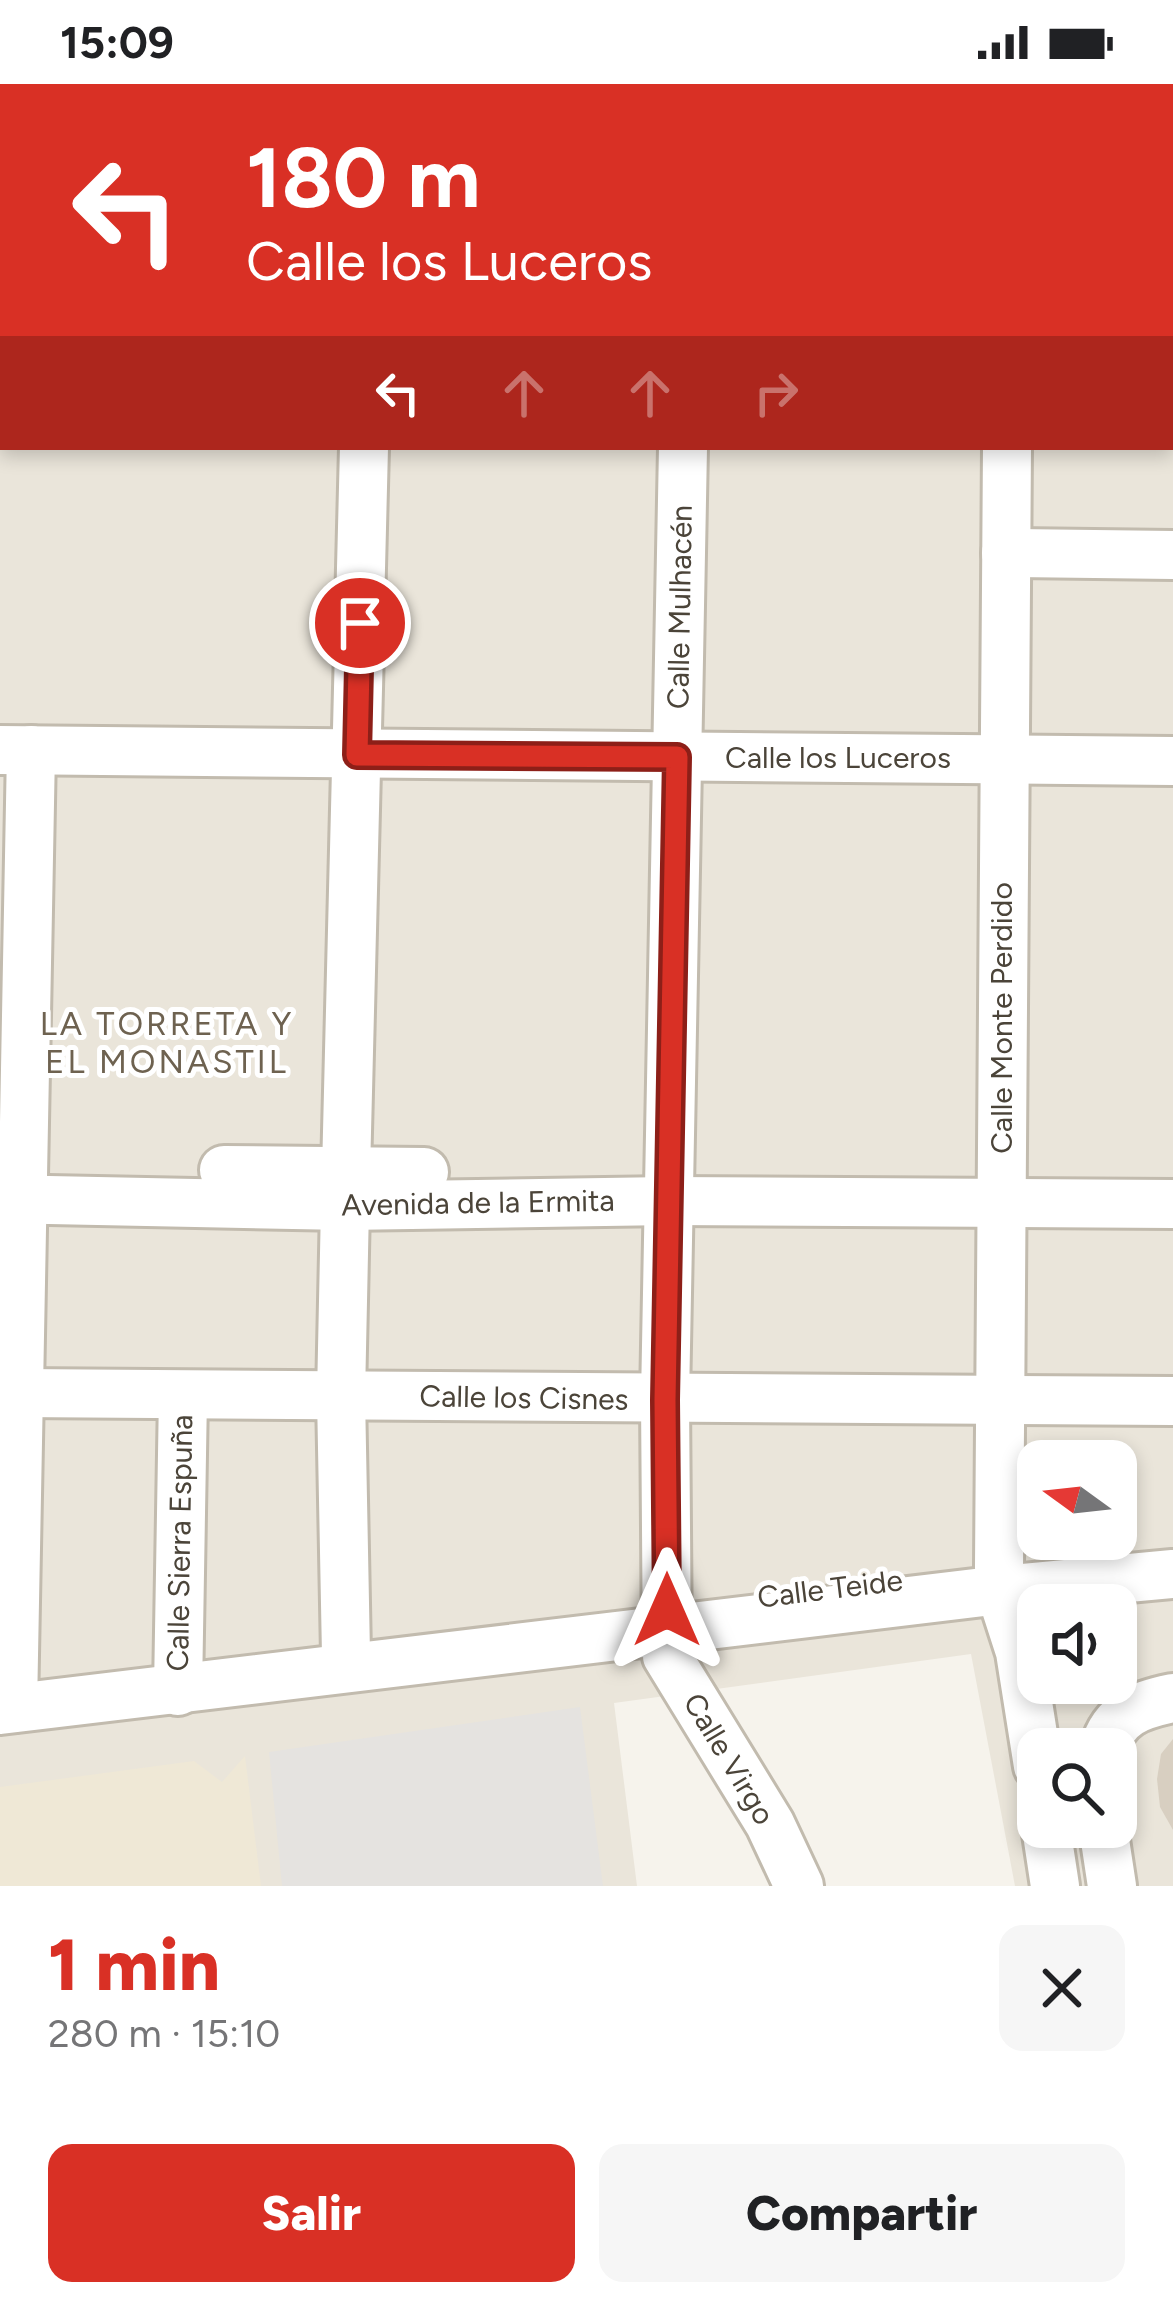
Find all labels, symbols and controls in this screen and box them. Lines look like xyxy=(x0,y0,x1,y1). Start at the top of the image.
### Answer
text: 15:09 xyxy=(60,15,174,69)
text: 180 m xyxy=(246,127,481,228)
icon: left xyxy=(48,132,204,288)
text: Calle los Luceros xyxy=(246,229,652,294)
icon: left xyxy=(365,360,431,426)
icon: ahead xyxy=(491,360,557,426)
icon: ahead xyxy=(617,360,683,426)
icon: right xyxy=(743,360,809,426)
street label: Calle Mulhacén xyxy=(659,505,700,709)
pin xyxy=(309,572,411,674)
icon: arrive xyxy=(327,590,393,656)
street label: Calle los Luceros xyxy=(725,739,951,776)
street label: Calle Monte Perdido xyxy=(983,882,1020,1154)
district label: LA TORRETA Y EL MONASTIL xyxy=(40,1004,294,1081)
street label: Avenida de la Ermita xyxy=(341,1182,615,1223)
street label: Calle los Cisnes xyxy=(419,1377,629,1418)
street label: Calle Sierra Espuña xyxy=(159,1414,200,1672)
north arrow xyxy=(1017,1440,1137,1560)
map controls xyxy=(1017,1440,1137,1848)
position arrow xyxy=(604,1547,730,1673)
street label: Calle Teide xyxy=(755,1561,905,1616)
button: sound xyxy=(1017,1584,1137,1704)
street label: Calle Virgo xyxy=(676,1686,783,1831)
button: search xyxy=(1017,1728,1137,1848)
text: 1 min xyxy=(48,1922,220,2008)
button: close xyxy=(999,1925,1125,2051)
text: 280 m · 15:10 xyxy=(48,2010,280,2057)
button: Salir xyxy=(48,2144,575,2282)
button: Compartir xyxy=(599,2144,1125,2282)

